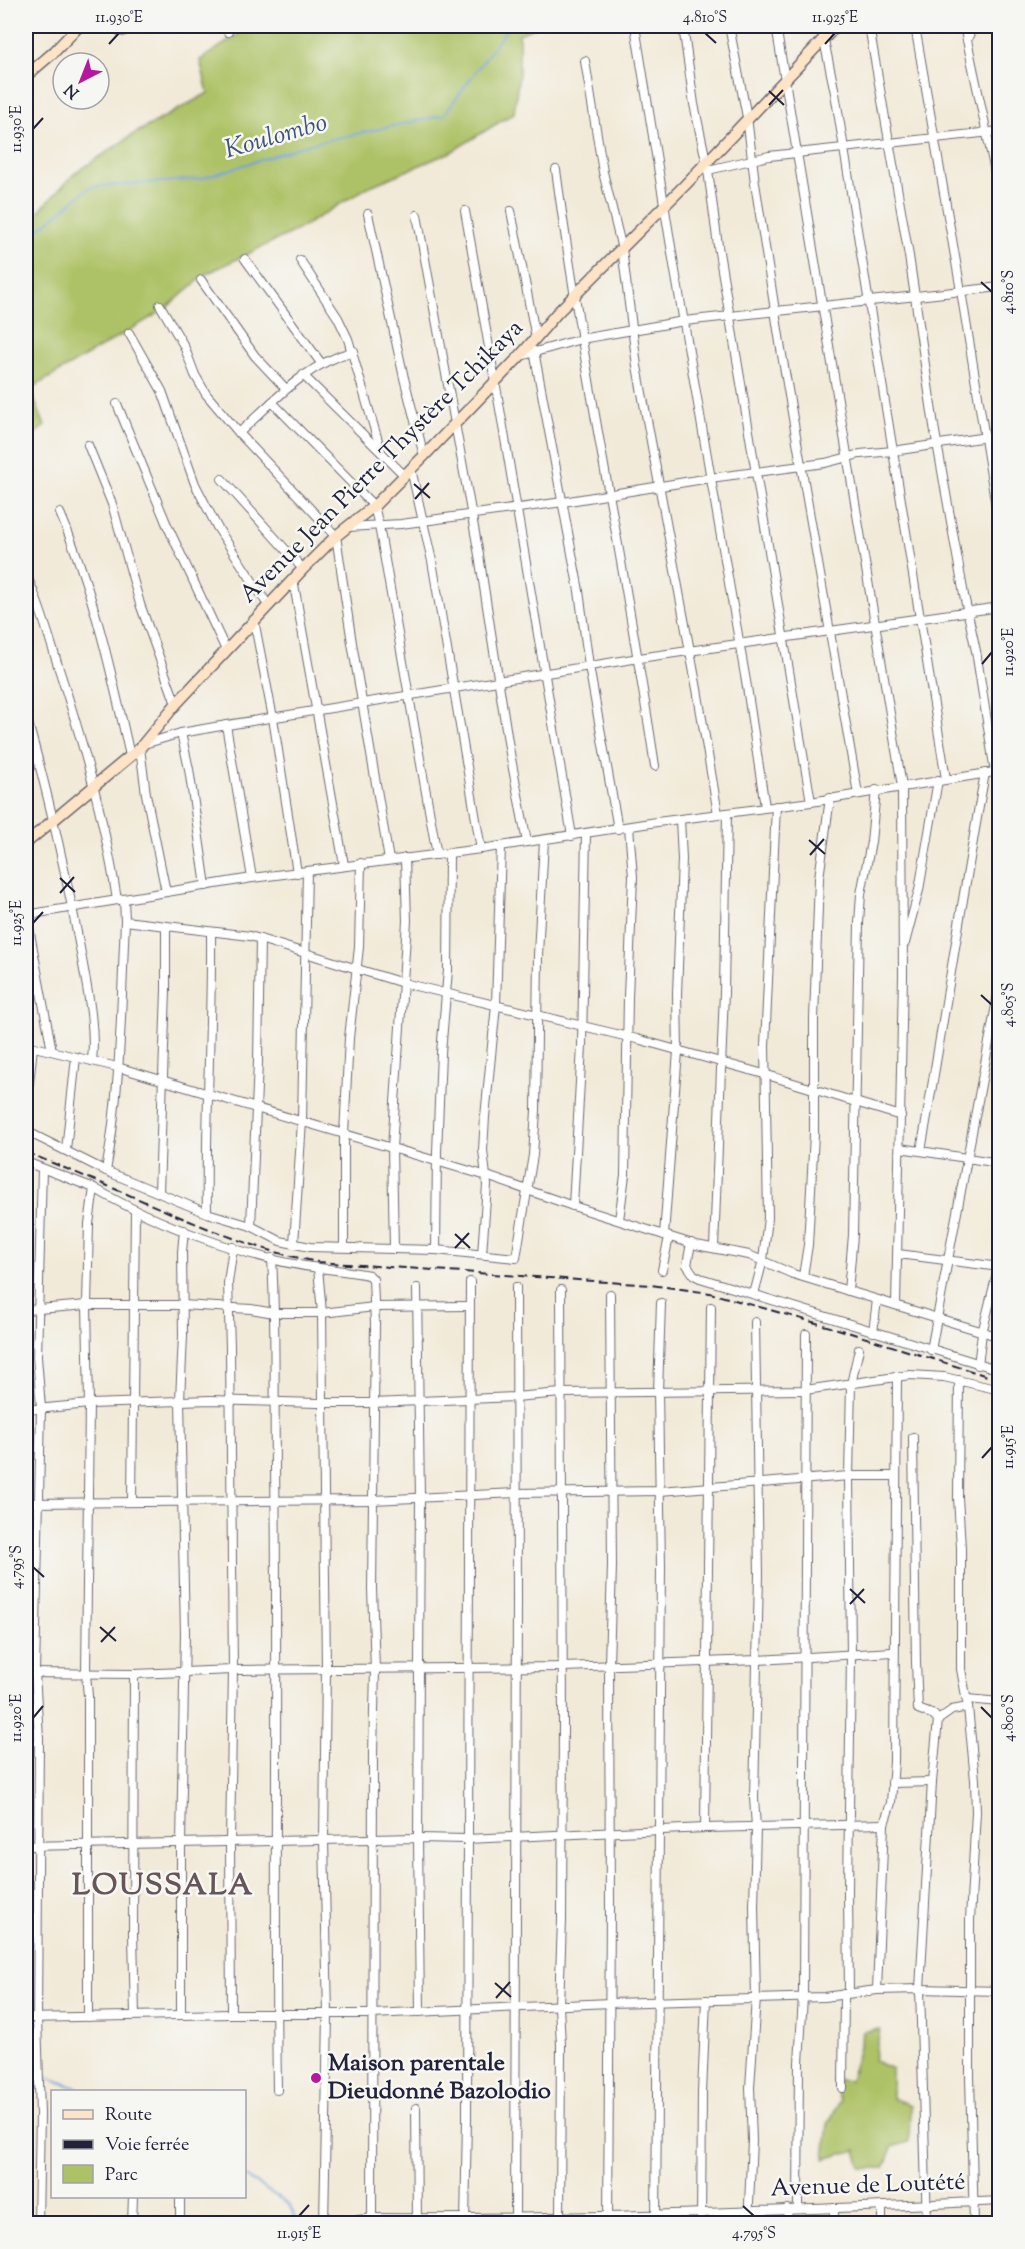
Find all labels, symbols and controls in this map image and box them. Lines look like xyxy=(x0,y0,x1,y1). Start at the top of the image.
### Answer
text: 11.930°E xyxy=(95,8,143,29)
text: 4.810°S xyxy=(683,8,727,29)
text: 11.925°E xyxy=(812,8,858,29)
north arrow xyxy=(51,51,111,111)
text: N xyxy=(60,77,85,103)
text: 11.930°E xyxy=(7,105,28,153)
water label: Koulombo xyxy=(220,105,332,169)
text: 4.810°S xyxy=(999,270,1020,314)
street label: Avenue Jean Pierre Thystère Tchikaya xyxy=(232,312,532,612)
text: 11.920°E xyxy=(999,628,1020,676)
text: 11.925°E xyxy=(7,900,28,946)
text: 4.805°S xyxy=(999,983,1020,1027)
text: 11.915°E xyxy=(999,1425,1020,1469)
text: 4.795°S xyxy=(7,1545,28,1589)
text: 11.920°E xyxy=(7,1694,28,1742)
text: 4.800°S xyxy=(999,1694,1020,1742)
district label: LOUSSALA xyxy=(72,1865,254,1908)
place label: Maison parentale Dieudonné Bazolodio xyxy=(328,2047,551,2109)
marker: Maison parentale Dieudonné Bazolodio xyxy=(309,2071,323,2085)
legend xyxy=(51,2090,246,2198)
text: Route xyxy=(105,2103,152,2129)
text: Voie ferrée xyxy=(105,2133,189,2159)
text: Parc xyxy=(105,2163,138,2189)
street label: Avenue de Loutété xyxy=(770,2166,966,2206)
text: 11.915°E xyxy=(277,2224,321,2245)
text: 4.795°S xyxy=(732,2224,776,2245)

